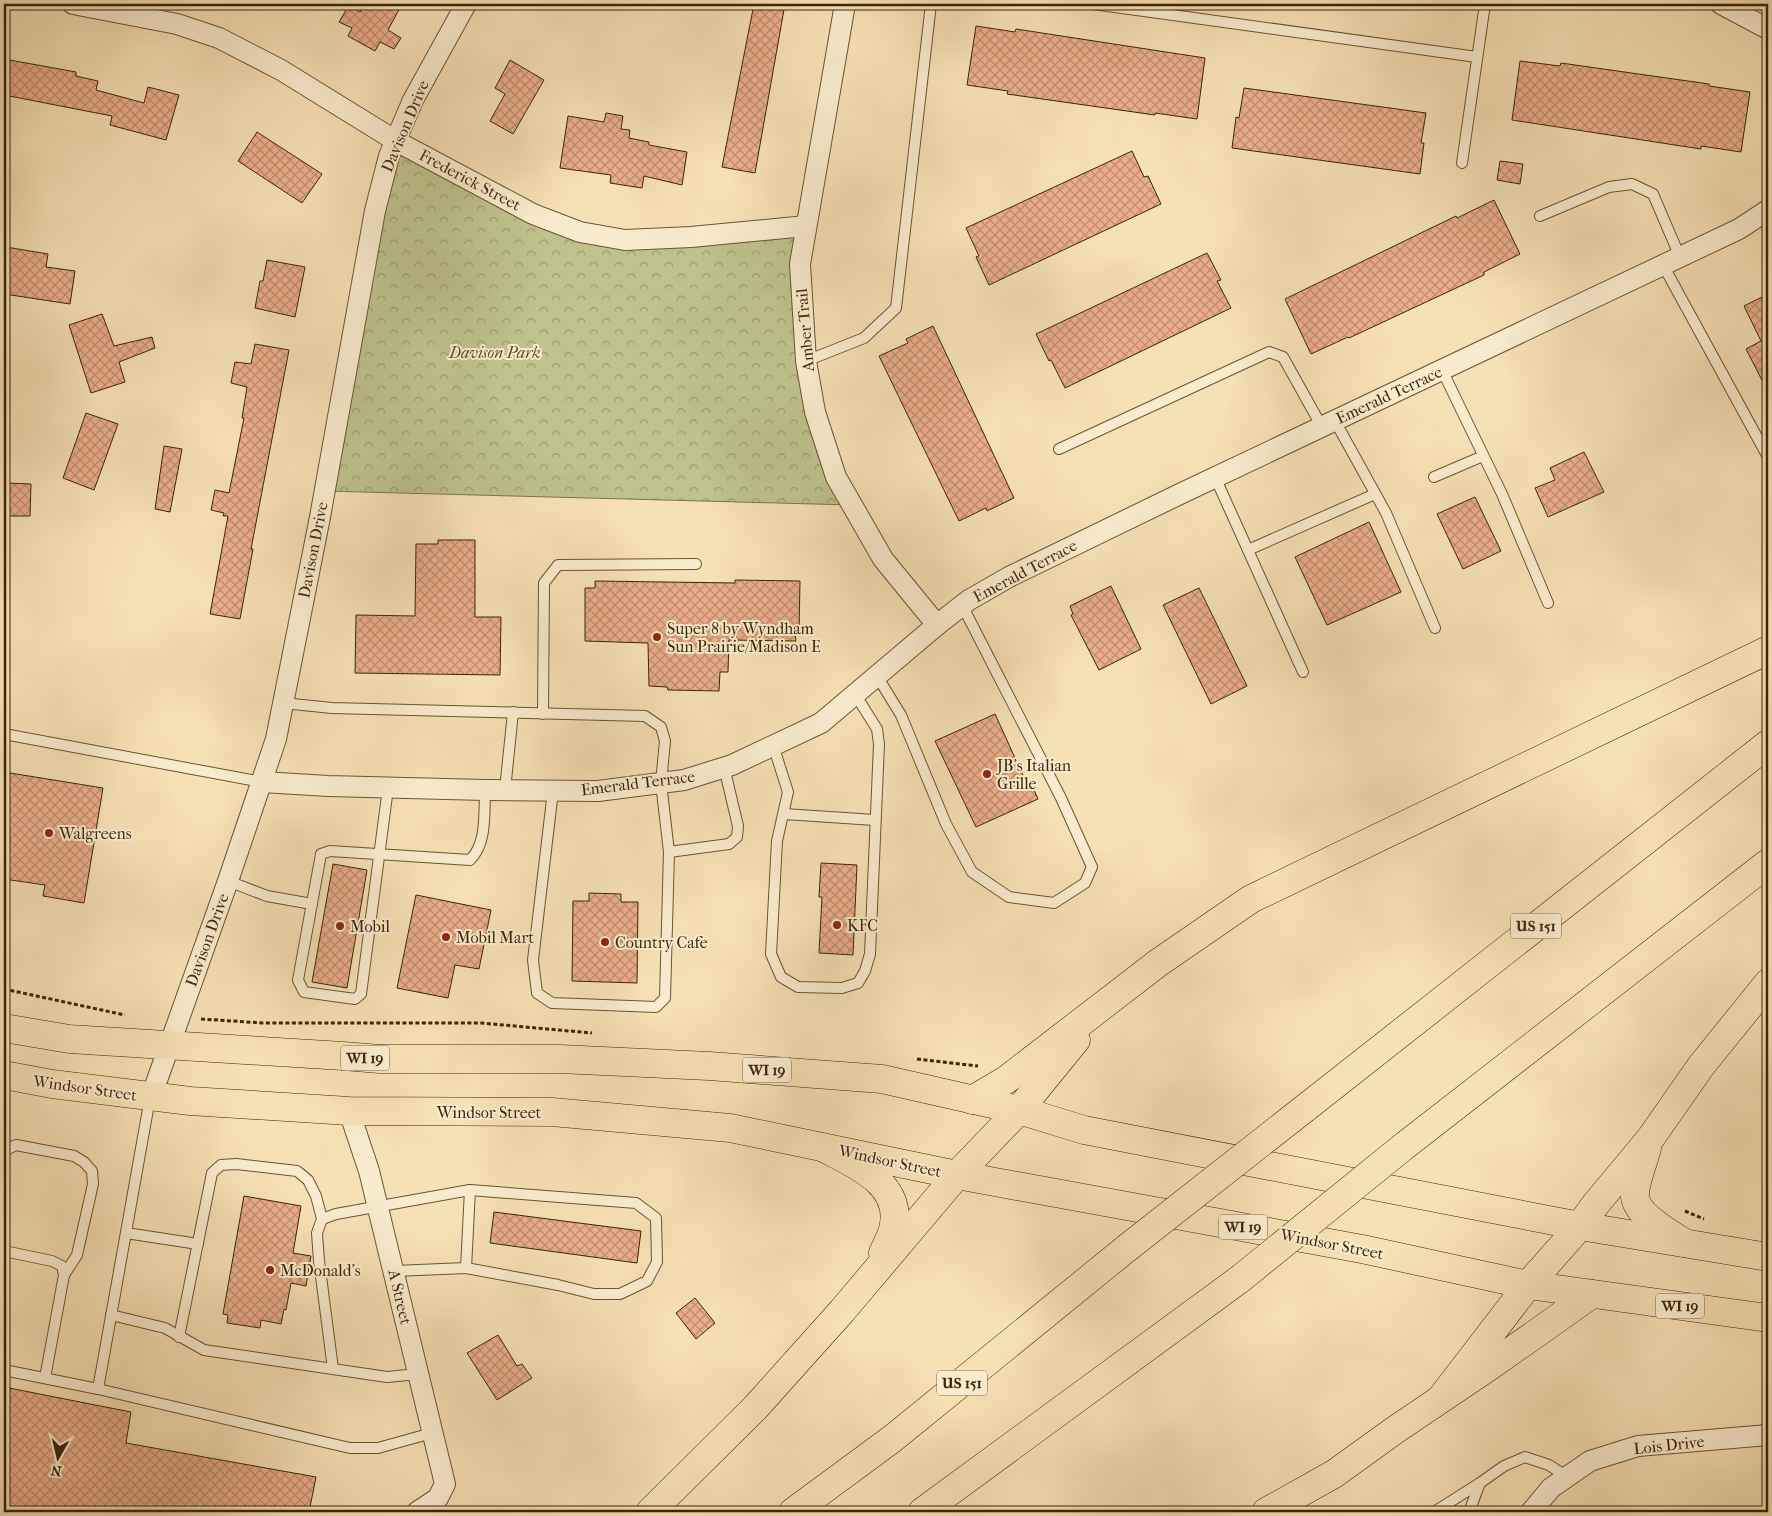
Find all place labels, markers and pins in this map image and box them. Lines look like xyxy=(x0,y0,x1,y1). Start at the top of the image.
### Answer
place label: Super 8 by Wyndham Sun Prairie/Madison E xyxy=(667,619,821,656)
marker: Super 8 by Wyndham Sun Prairie/Madison E xyxy=(651,631,663,643)
place label: JB's Italian Grille xyxy=(995,756,1072,793)
marker: JB's Italian Grille xyxy=(981,768,993,780)
place label: Walgreens xyxy=(58,824,132,843)
marker: Walgreens xyxy=(43,827,55,839)
place label: KFC xyxy=(847,916,878,935)
place label: Mobil xyxy=(350,917,391,936)
marker: KFC xyxy=(831,919,843,931)
marker: Mobil xyxy=(334,920,346,932)
place label: Mobil Mart xyxy=(456,928,534,947)
marker: Mobil Mart xyxy=(440,931,452,943)
place label: Country Cafe xyxy=(615,933,708,952)
marker: Country Cafe xyxy=(599,936,611,948)
place label: McDonald's xyxy=(280,1261,361,1280)
marker: McDonald's xyxy=(264,1264,276,1276)

